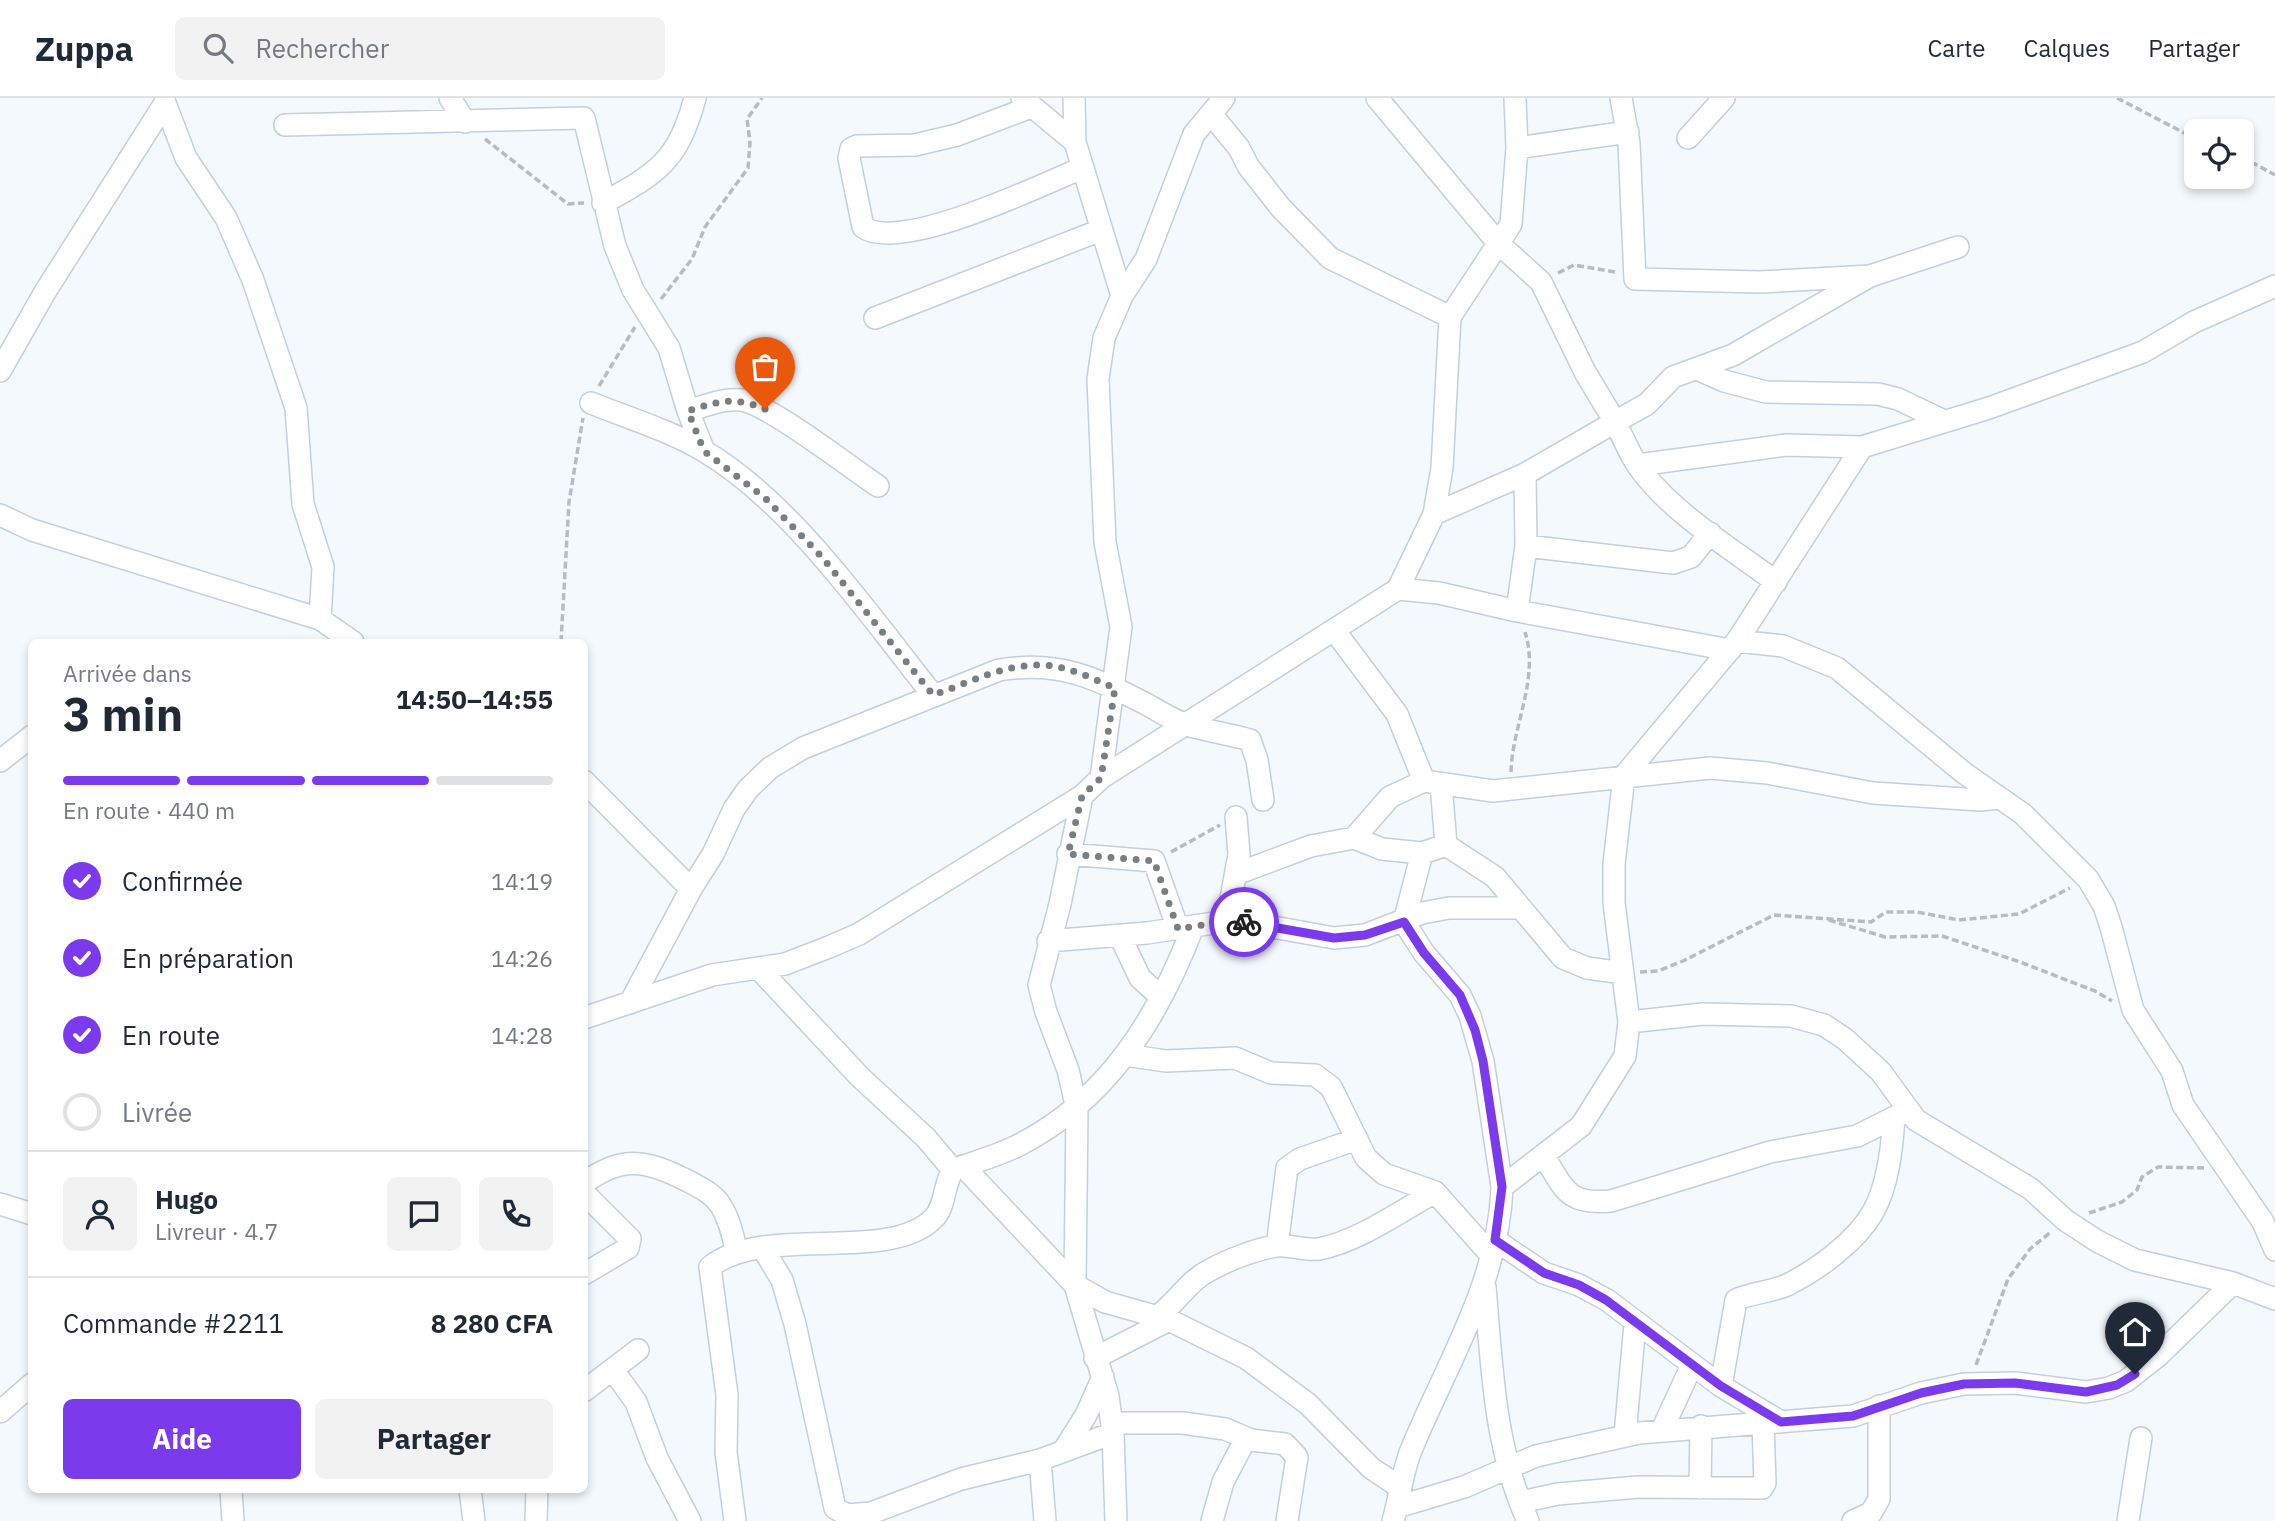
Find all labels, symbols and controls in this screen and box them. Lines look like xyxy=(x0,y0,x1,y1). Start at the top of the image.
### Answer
search box xyxy=(175,17,665,80)
text: Zuppa xyxy=(35,27,133,70)
icon: search xyxy=(199,29,237,67)
text: Rechercher xyxy=(255,31,389,65)
text: Carte xyxy=(1927,32,1986,64)
text: Calques xyxy=(2024,32,2110,64)
text: Partager xyxy=(2148,32,2240,64)
map controls xyxy=(2184,119,2254,189)
button: locate xyxy=(2184,119,2254,189)
pin xyxy=(735,337,795,409)
icon: bag xyxy=(746,348,784,386)
text: Arrivée dans xyxy=(63,658,192,688)
text: 14:50–14:55 xyxy=(396,682,553,716)
text: 3 min xyxy=(63,684,183,744)
text: En route · 440 m xyxy=(63,795,235,825)
icon: check xyxy=(63,862,101,900)
text: Confirmée xyxy=(122,864,243,898)
text: 14:19 xyxy=(491,866,553,896)
courier xyxy=(1209,887,1279,957)
icon: bike xyxy=(1225,903,1263,941)
icon: check xyxy=(63,939,101,977)
text: En préparation xyxy=(122,941,294,975)
text: 14:26 xyxy=(491,943,553,973)
icon: check xyxy=(63,1016,101,1054)
text: En route xyxy=(122,1018,220,1052)
text: 14:28 xyxy=(491,1020,553,1050)
text: Livrée xyxy=(122,1095,192,1129)
button: person xyxy=(63,1177,137,1251)
button: chat xyxy=(387,1177,461,1251)
button: phone xyxy=(479,1177,553,1251)
text: Hugo xyxy=(155,1182,218,1216)
text: Livreur · 4.7 xyxy=(155,1216,278,1246)
pin xyxy=(2105,1302,2165,1374)
text: Commande #2211 xyxy=(63,1306,284,1340)
text: 8 280 CFA xyxy=(431,1306,553,1340)
icon: home xyxy=(2116,1313,2154,1351)
button: Aide xyxy=(63,1399,301,1479)
button: Partager xyxy=(315,1399,553,1479)

